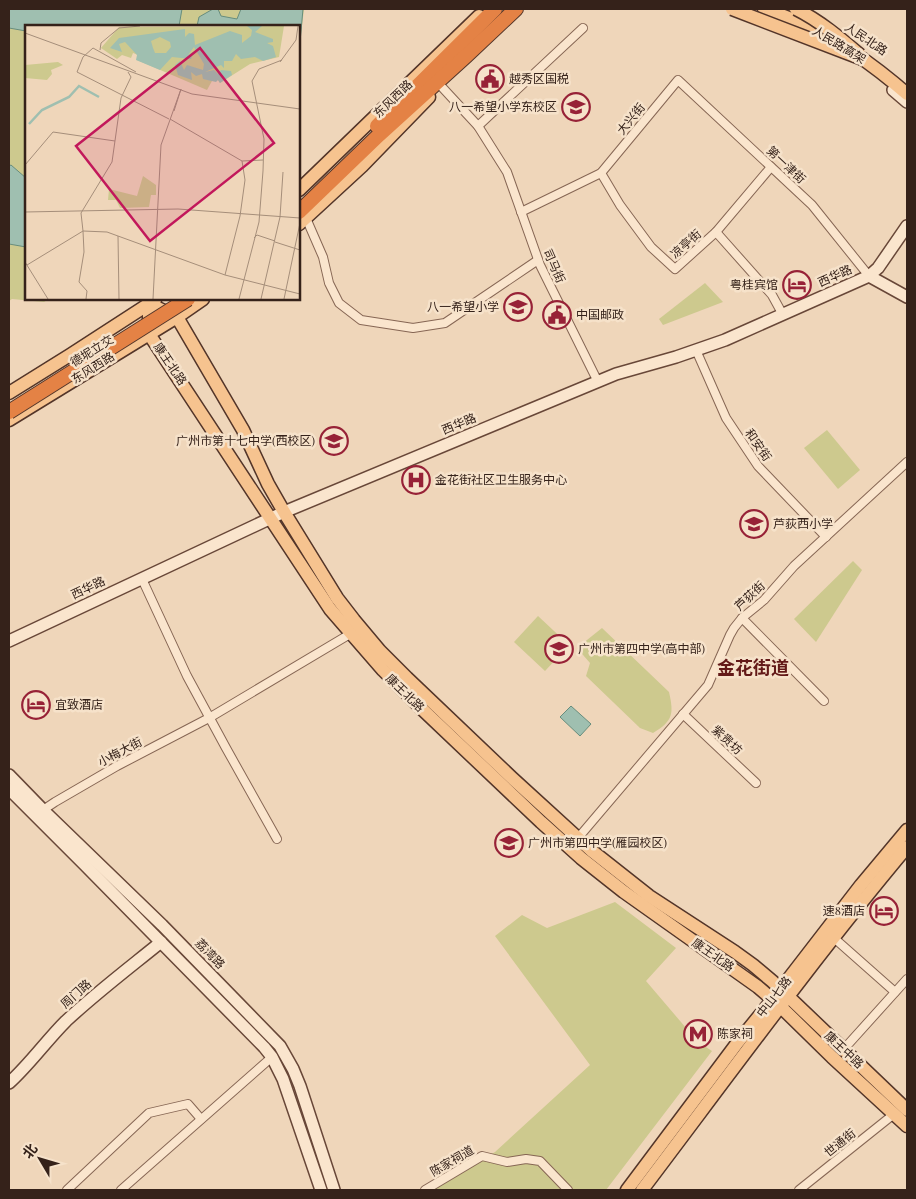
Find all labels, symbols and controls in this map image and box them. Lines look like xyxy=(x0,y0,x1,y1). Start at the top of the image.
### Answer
street label: 人民北路 xyxy=(842,18,891,58)
street label: 人民路高架 xyxy=(810,22,869,66)
inset map xyxy=(25,25,300,300)
public building icon: 越秀区国税 xyxy=(475,64,505,94)
place label: 越秀区国税 xyxy=(509,70,569,86)
street label: 东风西路 xyxy=(369,76,415,121)
school or university icon: 八一希望小学东校区 xyxy=(561,92,591,122)
place label: 八一希望小学东校区 xyxy=(449,98,557,114)
street label: 大兴街 xyxy=(613,99,648,137)
street label: 第一津街 xyxy=(764,142,810,186)
street label: 凉亭街 xyxy=(667,225,704,261)
street label: 司马街 xyxy=(540,246,570,285)
street label: 西华路 xyxy=(815,260,854,290)
hotel icon: 粤桂宾馆 xyxy=(782,270,812,300)
place label: 粤桂宾馆 xyxy=(730,276,778,292)
school or university icon: 八一希望小学 xyxy=(503,292,533,322)
place label: 八一希望小学 xyxy=(427,298,499,314)
public building icon: 中国邮政 xyxy=(542,300,572,330)
place label: 中国邮政 xyxy=(576,306,624,322)
street label: 德坭立交 xyxy=(67,331,116,370)
street label: 康王北路 xyxy=(151,339,191,388)
street label: 东风西路 xyxy=(68,348,117,387)
street label: 西华路 xyxy=(439,409,478,437)
street label: 和安街 xyxy=(742,425,776,464)
school or university icon: 广州市第十七中学(西校区) xyxy=(319,426,349,456)
place label: 广州市第十七中学(西校区) xyxy=(176,432,315,448)
hospital icon: 金花街社区卫生服务中心 xyxy=(401,465,431,495)
place label: 金花街社区卫生服务中心 xyxy=(435,471,567,487)
school or university icon: 芦荻西小学 xyxy=(739,509,769,539)
place label: 芦荻西小学 xyxy=(773,515,833,531)
street label: 西华路 xyxy=(68,572,107,602)
street label: 芦荻街 xyxy=(731,577,768,613)
school or university icon: 广州市第四中学(高中部) xyxy=(544,634,574,664)
place label: 广州市第四中学(高中部) xyxy=(578,640,705,656)
district label: 金花街道 xyxy=(717,655,789,679)
street label: 康王北路 xyxy=(383,670,429,715)
hotel icon: 宜致酒店 xyxy=(21,690,51,720)
place label: 宜致酒店 xyxy=(55,696,103,712)
street label: 紫贵坊 xyxy=(709,721,746,757)
street label: 小梅大街 xyxy=(95,733,144,769)
school or university icon: 广州市第四中学(雁园校区) xyxy=(494,828,524,858)
place label: 广州市第四中学(雁园校区) xyxy=(528,834,667,850)
hotel icon: 速8酒店 xyxy=(869,896,899,926)
place label: 速8酒店 xyxy=(823,902,865,918)
street label: 康王北路 xyxy=(689,934,738,975)
street label: 荔湾路 xyxy=(192,935,229,972)
street label: 中山七路 xyxy=(752,973,794,1020)
street label: 周门路 xyxy=(57,975,94,1011)
metro station icon: 陈家祠 xyxy=(683,1019,713,1049)
place label: 陈家祠 xyxy=(717,1025,753,1041)
street label: 康王中路 xyxy=(822,1027,868,1071)
street label: 世通街 xyxy=(820,1125,858,1160)
north arrow xyxy=(15,1134,65,1184)
text: 北 xyxy=(18,1139,41,1162)
street label: 陈家祠道 xyxy=(427,1141,476,1179)

